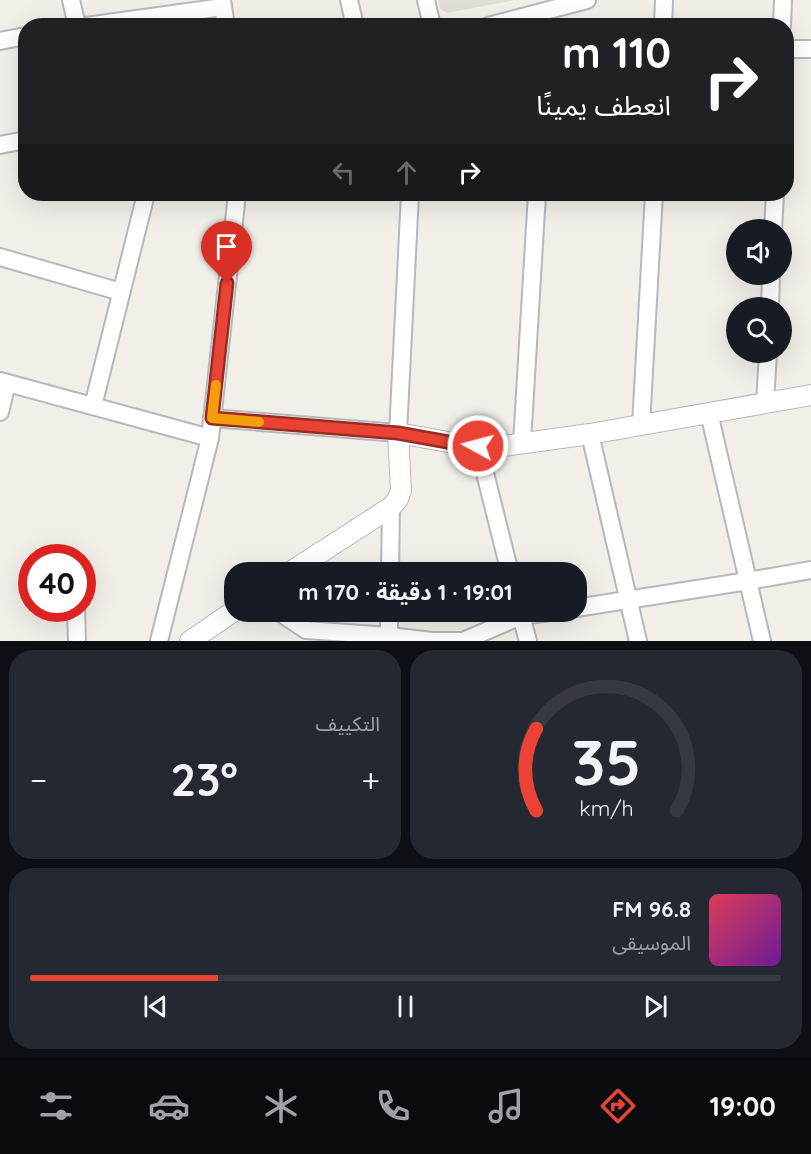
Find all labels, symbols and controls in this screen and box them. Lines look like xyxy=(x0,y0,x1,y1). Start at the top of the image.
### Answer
text: 110 m xyxy=(562,26,671,79)
icon: right xyxy=(692,42,770,120)
text: انعطف يمينًا xyxy=(536,88,671,122)
icon: left xyxy=(327,156,360,189)
icon: ahead xyxy=(390,156,423,189)
icon: right xyxy=(453,156,486,189)
map controls xyxy=(726,219,792,363)
button: sound xyxy=(726,219,792,285)
pin xyxy=(201,221,252,283)
icon: arrive xyxy=(210,230,243,263)
button: search xyxy=(726,297,792,363)
position arrow xyxy=(446,414,510,478)
speed limit sign: 40 xyxy=(18,544,96,622)
text: 19:01 · 1 دقيقة · 170 m xyxy=(298,578,513,606)
text: التكييف xyxy=(316,711,380,736)
text: 35 xyxy=(571,723,641,801)
text: 23° xyxy=(171,751,238,807)
text: − xyxy=(30,759,47,800)
text: + xyxy=(361,759,380,800)
text: km/h xyxy=(579,796,633,822)
text: 96.8 FM xyxy=(612,895,691,923)
text: الموسيقى xyxy=(612,930,691,955)
icon: previous xyxy=(139,990,172,1023)
icon: pause xyxy=(389,990,422,1023)
icon: next xyxy=(639,990,672,1023)
icon: filters xyxy=(35,1085,77,1127)
icon: car xyxy=(148,1085,190,1127)
icon: climate xyxy=(260,1085,302,1127)
icon: phone xyxy=(372,1085,414,1127)
icon: music xyxy=(485,1085,527,1127)
icon: directions xyxy=(597,1085,639,1127)
text: 19:00 xyxy=(709,1089,776,1123)

